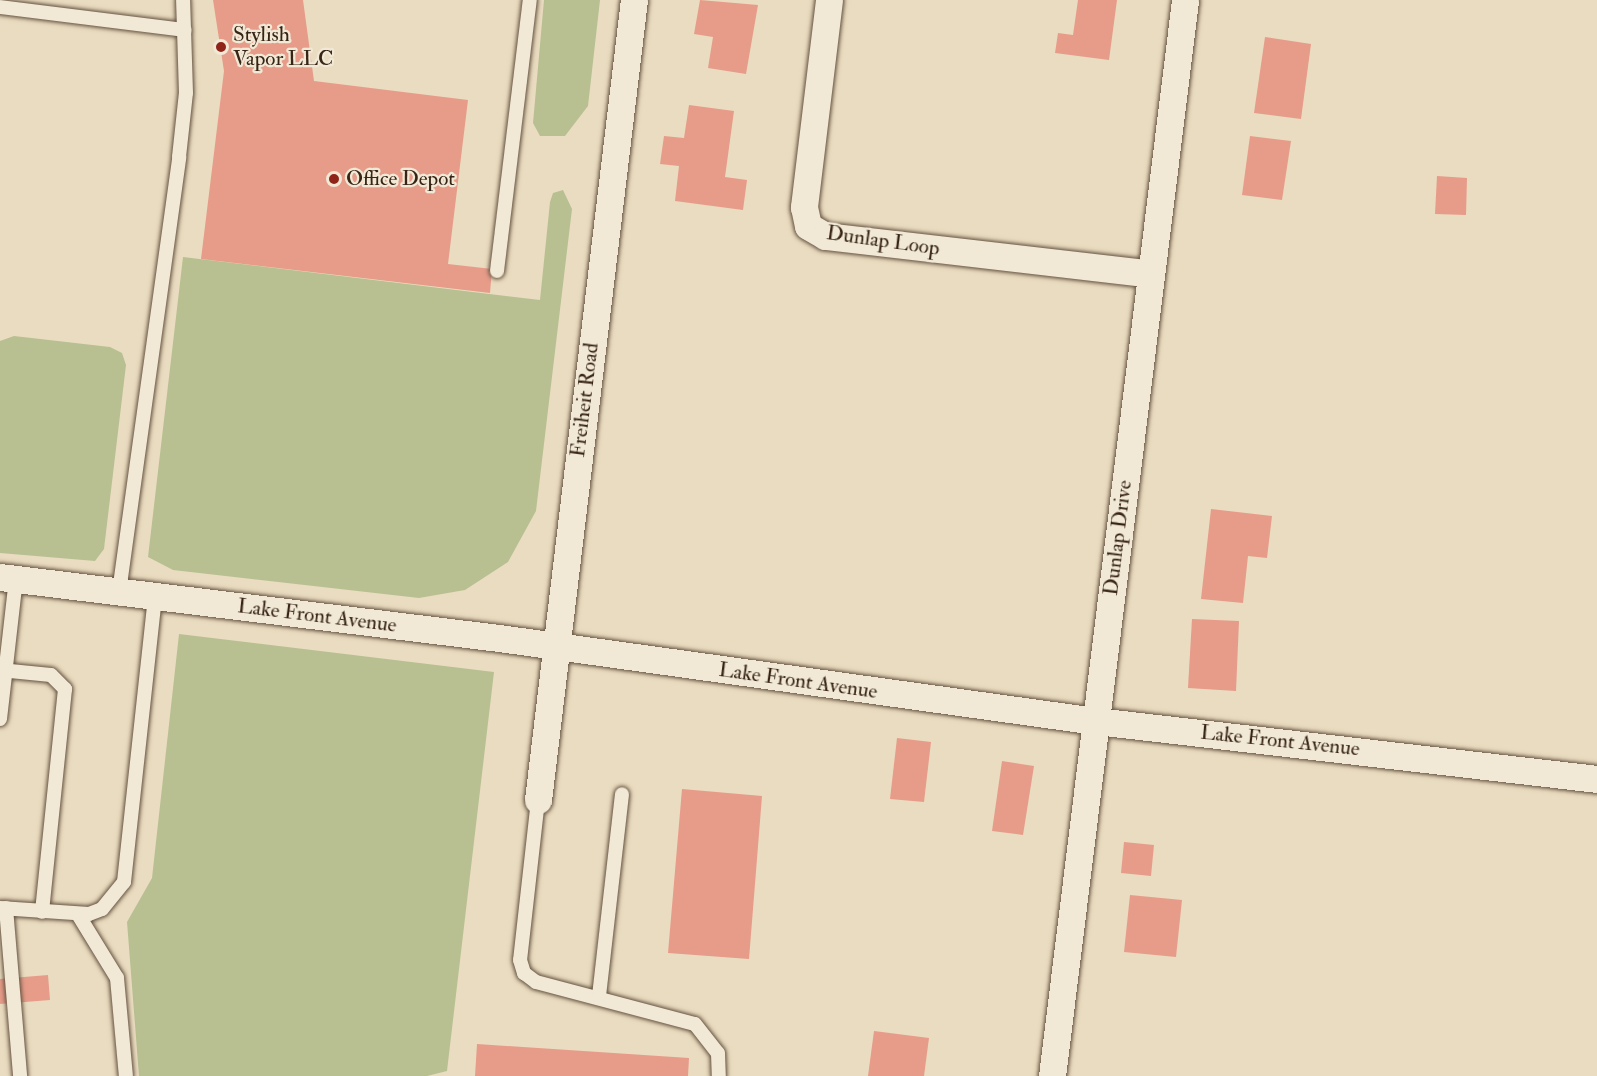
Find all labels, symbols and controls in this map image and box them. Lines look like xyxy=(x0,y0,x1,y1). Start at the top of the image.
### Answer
place label: Stylish Vapor LLC xyxy=(233,22,333,72)
marker: Stylish Vapor LLC xyxy=(214,40,228,54)
place label: Office Depot xyxy=(346,166,455,192)
marker: Office Depot xyxy=(327,172,341,186)
street label: Dunlap Loop xyxy=(825,221,941,261)
street label: Freiheit Road xyxy=(565,341,605,459)
street label: Dunlap Drive xyxy=(1098,479,1138,597)
street label: Lake Front Avenue xyxy=(236,594,398,638)
street label: Lake Front Avenue xyxy=(717,657,879,705)
street label: Lake Front Avenue xyxy=(1199,720,1361,762)

